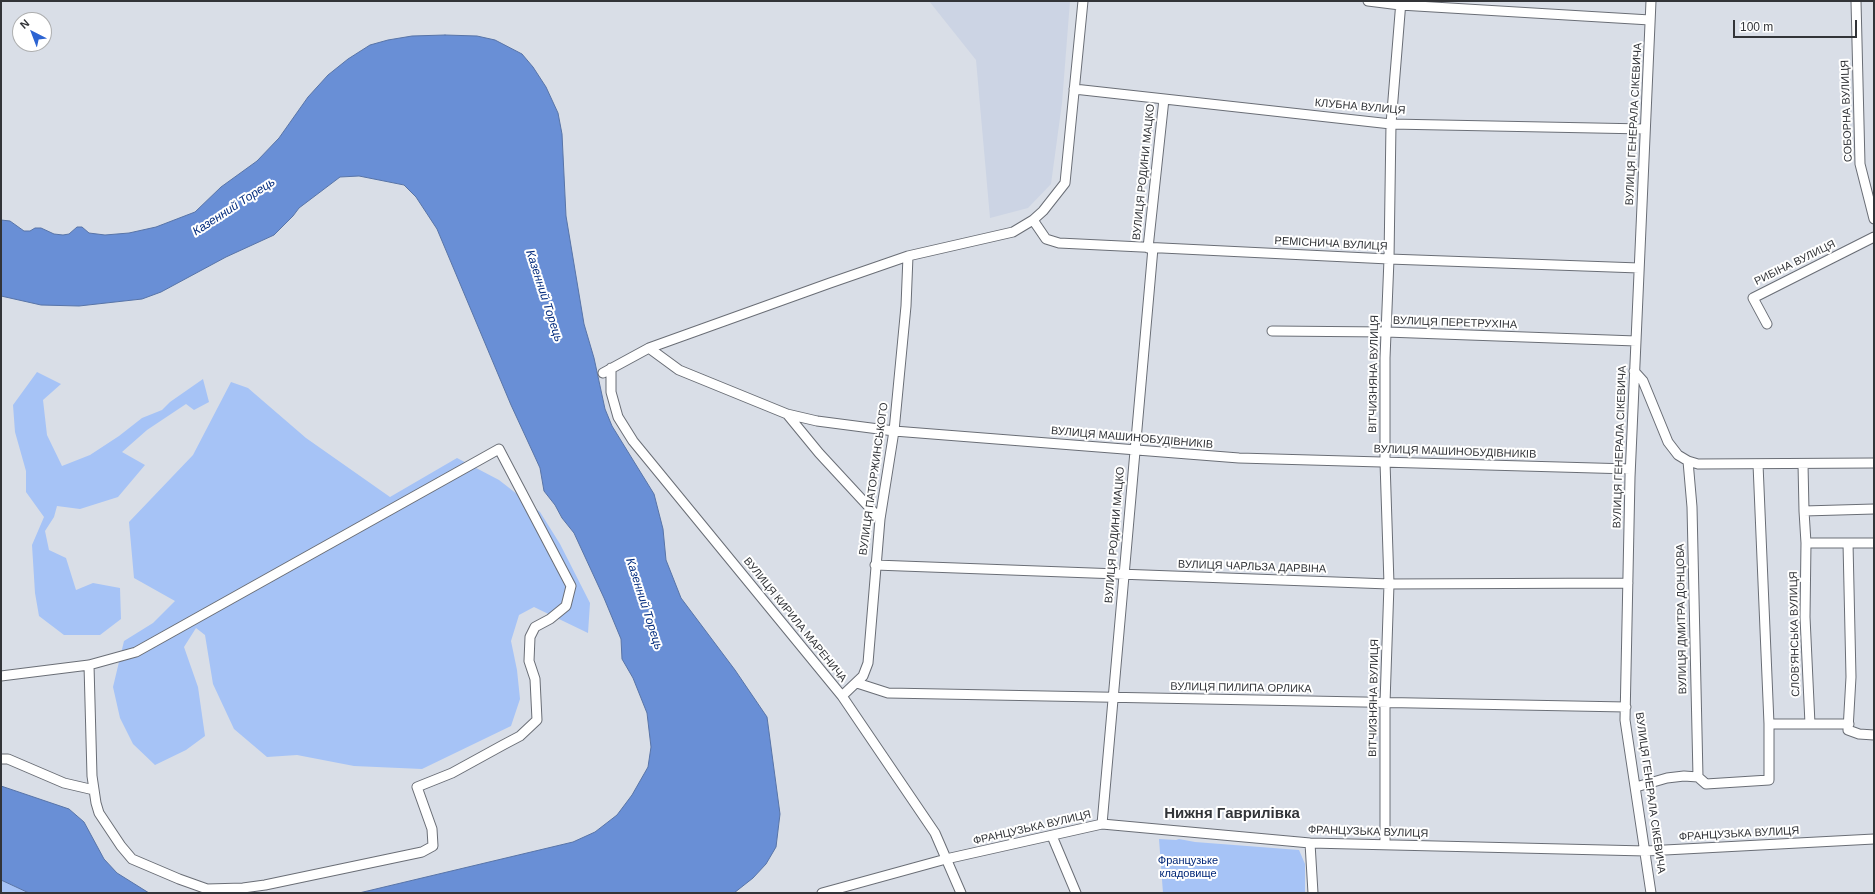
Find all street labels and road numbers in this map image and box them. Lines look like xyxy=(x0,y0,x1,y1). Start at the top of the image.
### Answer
street label: ВУЛИЦЯ ГЕНЕРАЛА СІКЕВИЧА xyxy=(1623,42,1645,206)
street label: СОБОРНА ВУЛИЦЯ xyxy=(1839,60,1855,162)
street label: КЛУБНА ВУЛИЦЯ xyxy=(1314,96,1406,118)
street label: ВУЛИЦЯ РОДИНИ МАЦКО xyxy=(1130,103,1158,241)
street label: РЕМІСНИЧА ВУЛИЦЯ xyxy=(1274,234,1388,254)
street label: РИБІНА ВУЛИЦЯ xyxy=(1752,238,1838,288)
street label: ВУЛИЦЯ ПЕРЕТРУХІНА xyxy=(1393,314,1517,332)
street label: ВІТЧИЗНЯНА ВУЛИЦЯ xyxy=(1366,315,1382,433)
street label: ВУЛИЦЯ ГЕНЕРАЛА СІКЕВИЧА xyxy=(1611,365,1629,529)
street label: ВУЛИЦЯ ПАТОРЖИНСЬКОГО xyxy=(857,402,891,556)
street label: ВУЛИЦЯ МАШИНОБУДІВНИКІВ xyxy=(1050,424,1214,452)
street label: ВУЛИЦЯ МАШИНОБУДІВНИКІВ xyxy=(1373,443,1537,461)
street label: ВУЛИЦЯ РОДИНИ МАЦКО xyxy=(1102,466,1128,604)
street label: ВУЛИЦЯ ДМИТРА ДОНЦОВА xyxy=(1674,543,1690,695)
street label: ВУЛИЦЯ КИРИЛА МАРЕНИЧА xyxy=(741,555,849,685)
street label: ВУЛИЦЯ ЧАРЛЬЗА ДАРВІНА xyxy=(1178,558,1326,576)
street label: СЛОВ'ЯНСЬКА ВУЛИЦЯ xyxy=(1787,571,1803,697)
street label: ВІТЧИЗНЯНА ВУЛИЦЯ xyxy=(1366,639,1382,757)
street label: ВУЛИЦЯ ПИЛИПА ОРЛИКА xyxy=(1170,680,1312,696)
street label: ВУЛИЦЯ ГЕНЕРАЛА СІКЕВИЧА xyxy=(1632,711,1668,875)
street label: ФРАНЦУЗЬКА ВУЛИЦЯ xyxy=(972,808,1092,848)
street label: ФРАНЦУЗЬКА ВУЛИЦЯ xyxy=(1308,823,1428,841)
street label: ФРАНЦУЗЬКА ВУЛИЦЯ xyxy=(1678,824,1800,844)

